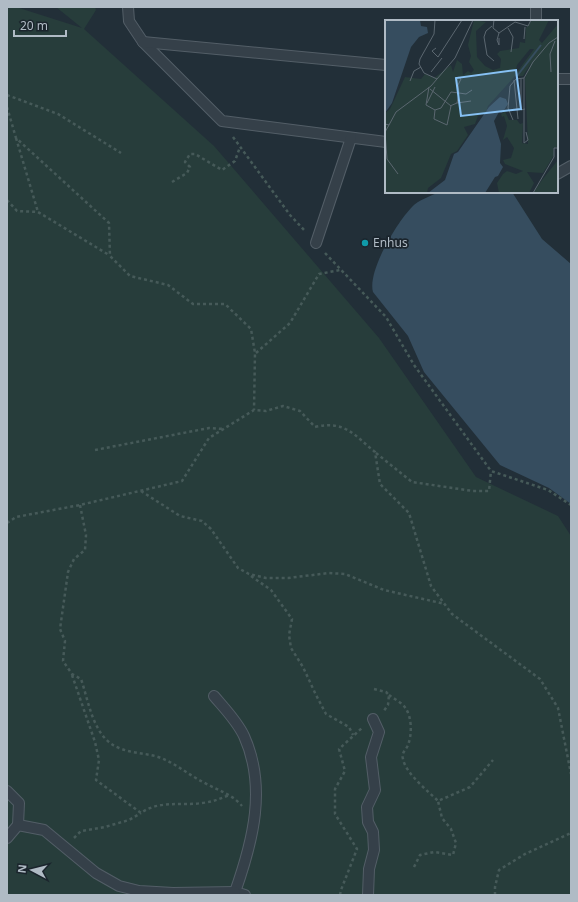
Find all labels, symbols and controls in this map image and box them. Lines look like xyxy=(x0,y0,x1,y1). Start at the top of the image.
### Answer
scale bar xyxy=(14,12,66,38)
text: 20 m xyxy=(20,17,48,34)
inset map xyxy=(385,20,558,193)
place label: Enhus xyxy=(373,234,408,251)
marker: Enhus xyxy=(360,238,370,248)
north arrow xyxy=(12,850,52,890)
text: N xyxy=(14,863,30,874)

